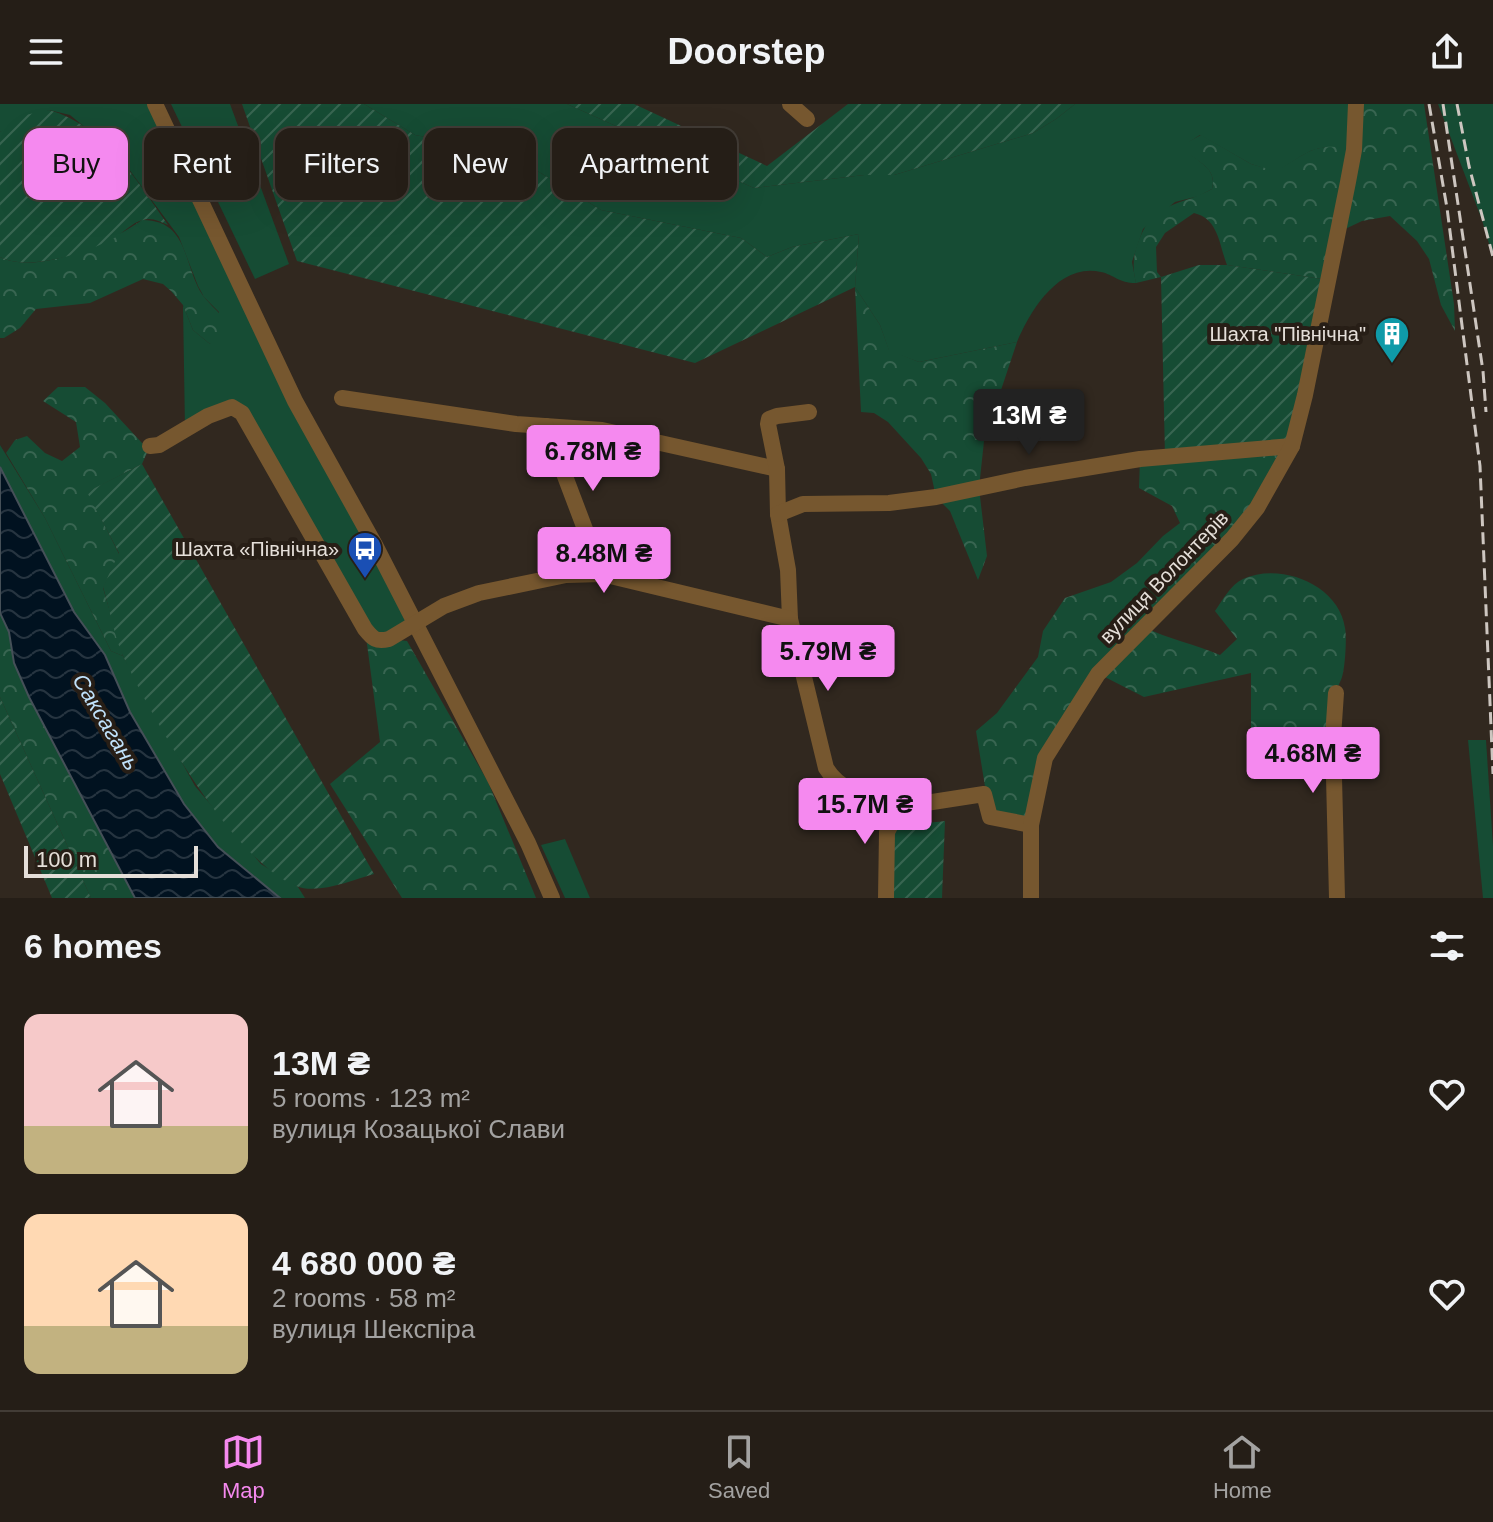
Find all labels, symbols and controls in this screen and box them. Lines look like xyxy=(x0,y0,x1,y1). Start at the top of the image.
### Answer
icon: menu xyxy=(24,30,68,74)
icon: share xyxy=(1425,30,1469,74)
text: Doorstep xyxy=(667,31,826,72)
chip: Buy xyxy=(24,128,128,200)
chip: Rent xyxy=(144,128,259,200)
chip: Filters xyxy=(275,128,408,200)
chip: New xyxy=(424,128,536,200)
chip: Apartment xyxy=(552,128,737,200)
building icon: Шахта "Північна" xyxy=(1373,315,1411,365)
place label: Шахта "Північна" xyxy=(1209,323,1366,345)
pin: 13M ₴ xyxy=(973,389,1085,457)
text: 13M ₴ xyxy=(991,400,1067,430)
pin: 6.78M ₴ xyxy=(519,425,667,493)
text: 6.78M ₴ xyxy=(545,436,641,466)
street label: вулиця Волонтерів xyxy=(1095,507,1233,647)
pin: 8.48M ₴ xyxy=(530,527,678,595)
bus stop icon: Шахта «Північна» xyxy=(346,530,384,580)
place label: Шахта «Північна» xyxy=(174,538,339,560)
text: 8.48M ₴ xyxy=(556,538,652,568)
pin: 5.79M ₴ xyxy=(754,625,902,693)
text: 5.79M ₴ xyxy=(780,636,876,666)
water label: Саксагань xyxy=(67,669,145,775)
pin: 4.68M ₴ xyxy=(1239,727,1387,795)
text: 4.68M ₴ xyxy=(1265,738,1361,768)
pin: 15.7M ₴ xyxy=(791,778,939,846)
text: 15.7M ₴ xyxy=(817,789,913,819)
scale bar xyxy=(24,842,198,878)
text: 100 m xyxy=(36,847,97,872)
icon: filters xyxy=(1425,924,1469,968)
text: 6 homes xyxy=(24,927,162,965)
text: 13M ₴ xyxy=(272,1044,370,1082)
icon: home xyxy=(88,1046,184,1142)
icon: heart xyxy=(1425,1072,1469,1116)
text: 5 rooms · 123 m² xyxy=(272,1083,470,1113)
text: вулиця Козацької Слави xyxy=(272,1114,565,1144)
text: 4 680 000 ₴ xyxy=(272,1244,455,1282)
icon: home xyxy=(88,1246,184,1342)
icon: heart xyxy=(1425,1272,1469,1316)
text: 2 rooms · 58 m² xyxy=(272,1283,456,1313)
text: вулиця Шекспіра xyxy=(272,1314,475,1344)
tab: Map xyxy=(221,1430,265,1504)
tab: Saved xyxy=(708,1430,770,1504)
tab: Home xyxy=(1213,1430,1272,1504)

